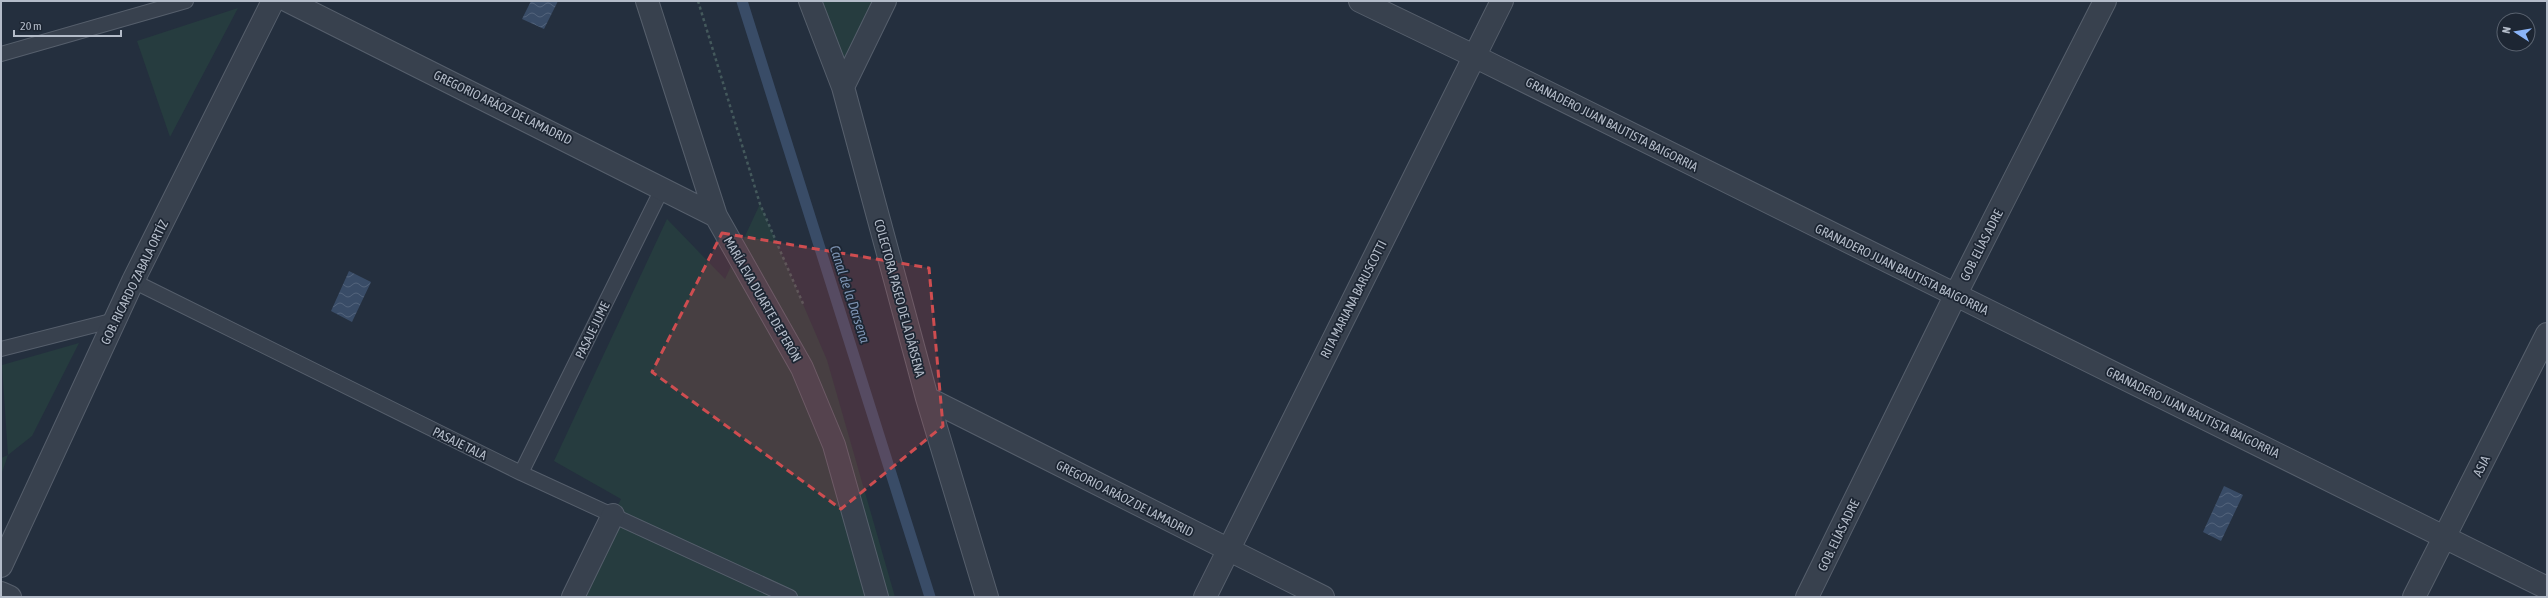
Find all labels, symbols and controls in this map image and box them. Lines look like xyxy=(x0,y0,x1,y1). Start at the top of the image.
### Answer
scale bar xyxy=(14,12,121,38)
north arrow xyxy=(2496,12,2536,52)
text: 20 m xyxy=(20,19,42,33)
text: N xyxy=(2500,25,2513,34)
street label: GREGORIO ARÁOZ DE LAMADRID xyxy=(431,67,574,148)
street label: GRANADERO JUAN BAUTISTA BAIGORRIA xyxy=(1523,74,1701,175)
street label: GOB. ELÍAS ADRE xyxy=(1957,207,2006,283)
street label: GOB. RICARDO ZABALA ORTÍZ xyxy=(98,217,171,347)
street label: COLECTORA PASEO DE LA DÁRSENA xyxy=(871,218,928,379)
street label: GRANADERO JUAN BAUTISTA BAIGORRIA xyxy=(1813,221,1991,318)
street label: MARÍA EVA DUARTE DE PERÓN xyxy=(721,234,805,364)
street label: RITA MARIANA BARUSCOTTI xyxy=(1317,238,1390,361)
water label: Canal de la Darsena xyxy=(827,243,873,345)
street label: PASAJE JUME xyxy=(572,299,613,361)
street label: GRANADERO JUAN BAUTISTA BAIGORRIA xyxy=(2104,364,2282,461)
street label: PASAJE TALA xyxy=(430,424,490,463)
street label: ASIA xyxy=(2470,453,2493,479)
street label: GREGORIO ARÁOZ DE LAMADRID xyxy=(1054,457,1196,540)
street label: GOB. ELÍAS ADRE xyxy=(1815,497,1862,574)

